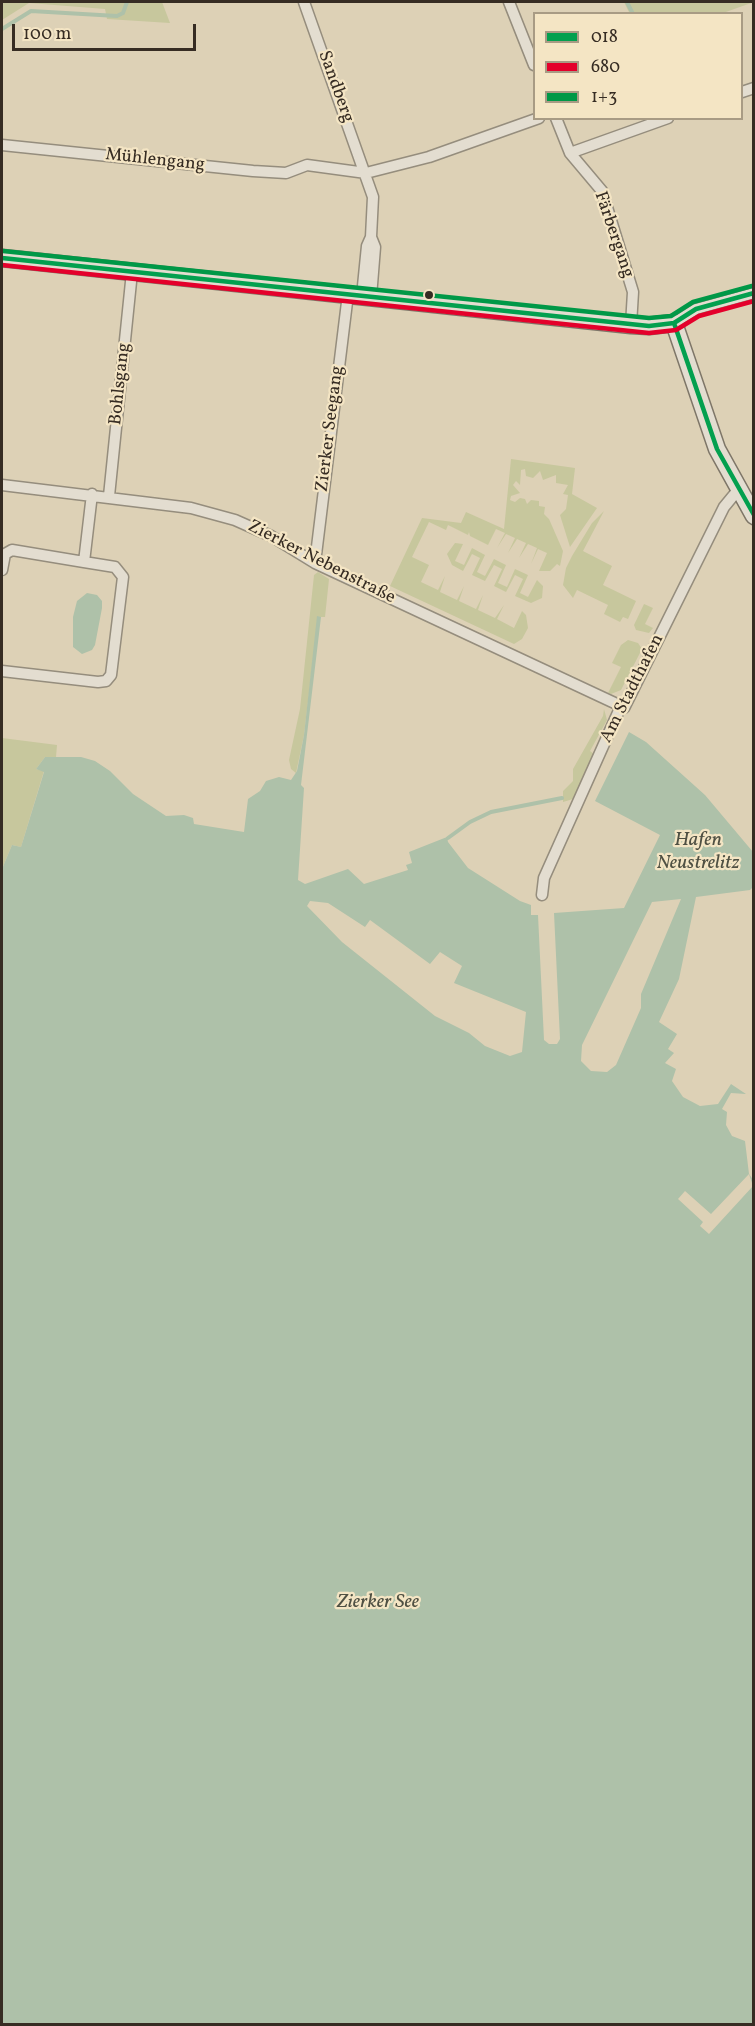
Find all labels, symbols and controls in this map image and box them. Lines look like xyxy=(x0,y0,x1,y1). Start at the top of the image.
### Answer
scale bar xyxy=(15,12,200,50)
legend xyxy=(533,12,743,120)
text: 100 m xyxy=(23,22,72,47)
text: 018 xyxy=(591,25,618,50)
street label: Sandberg xyxy=(312,48,358,126)
text: 680 xyxy=(591,55,620,80)
text: 1+3 xyxy=(591,85,617,110)
street label: Mühlengang xyxy=(104,145,206,177)
street label: Färbergang xyxy=(588,189,638,281)
unlabelled marker xyxy=(423,289,435,301)
street label: Bohlsgang xyxy=(106,342,136,426)
street label: Zierker Seegang xyxy=(313,365,349,493)
street label: Zierker Nebenstraße xyxy=(244,516,398,610)
street label: Am Stadthafen xyxy=(596,631,670,747)
water label: Hafen Neustrelitz xyxy=(657,829,739,876)
water label: Zierker See xyxy=(337,1591,419,1615)

